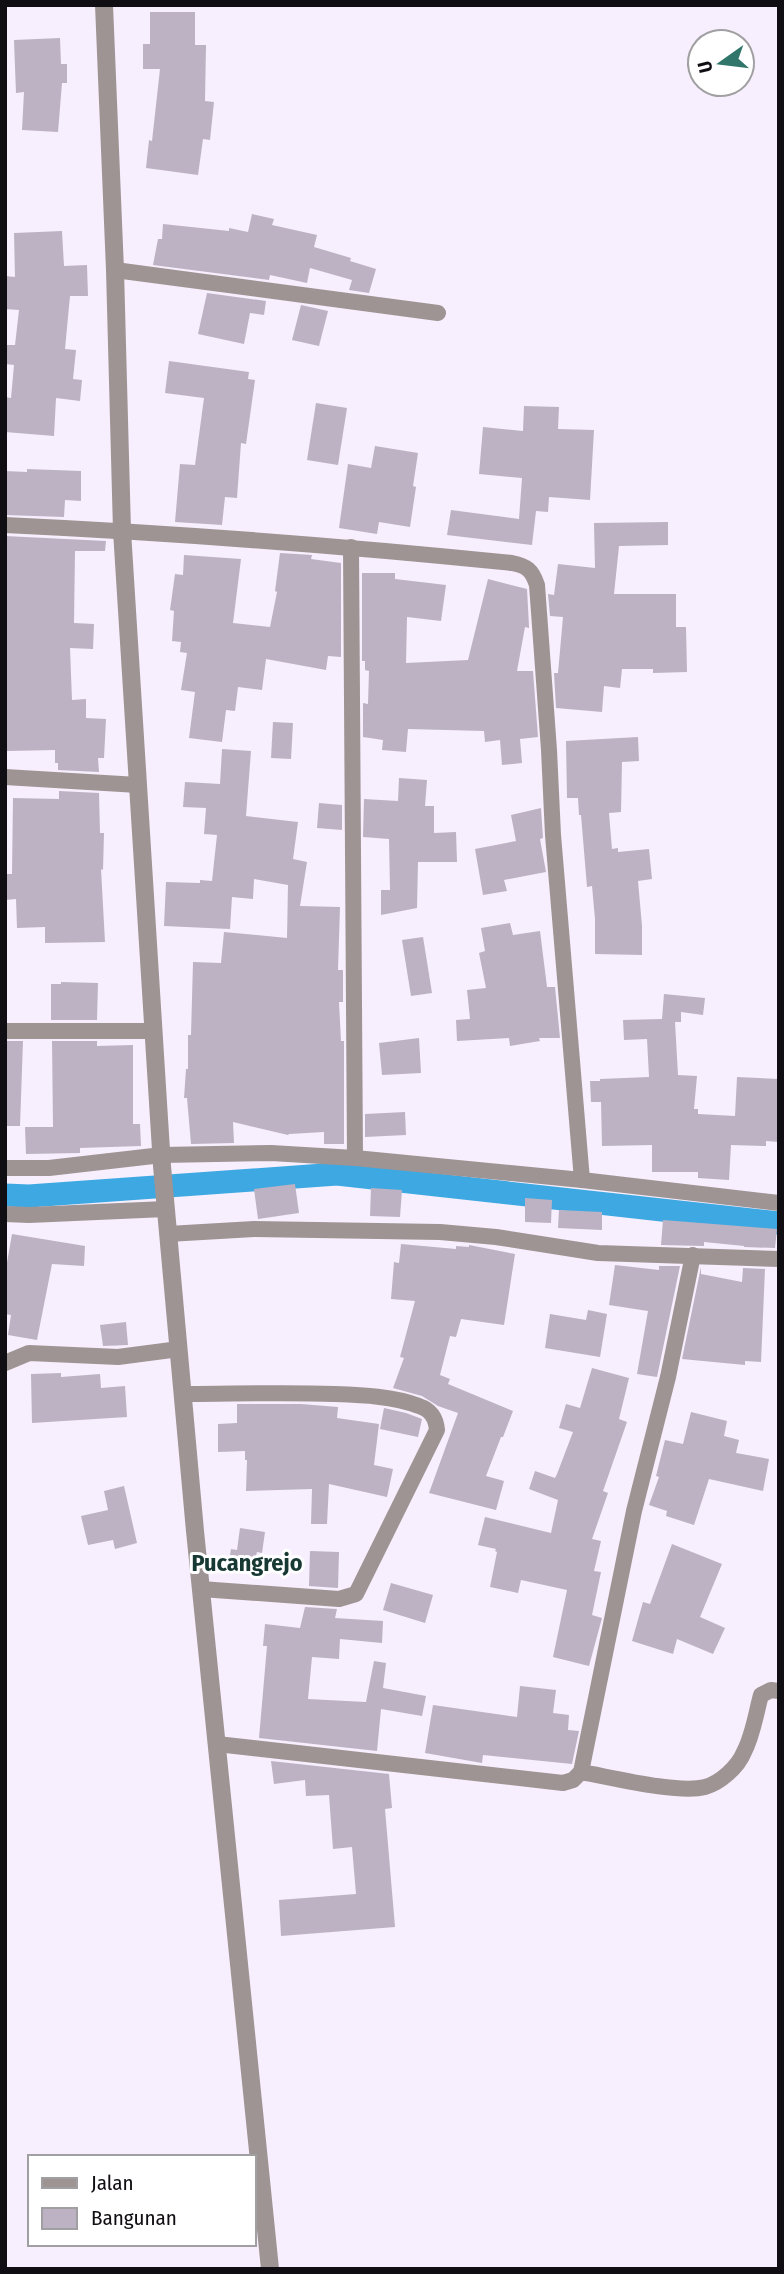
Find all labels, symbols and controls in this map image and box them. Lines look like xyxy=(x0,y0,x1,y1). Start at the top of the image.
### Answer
north arrow xyxy=(686,28,756,98)
text: U xyxy=(692,59,717,75)
district label: Pucangrejo xyxy=(192,1549,303,1577)
legend xyxy=(28,2155,256,2246)
text: Jalan xyxy=(91,2170,134,2196)
text: Bangunan xyxy=(91,2205,177,2231)

